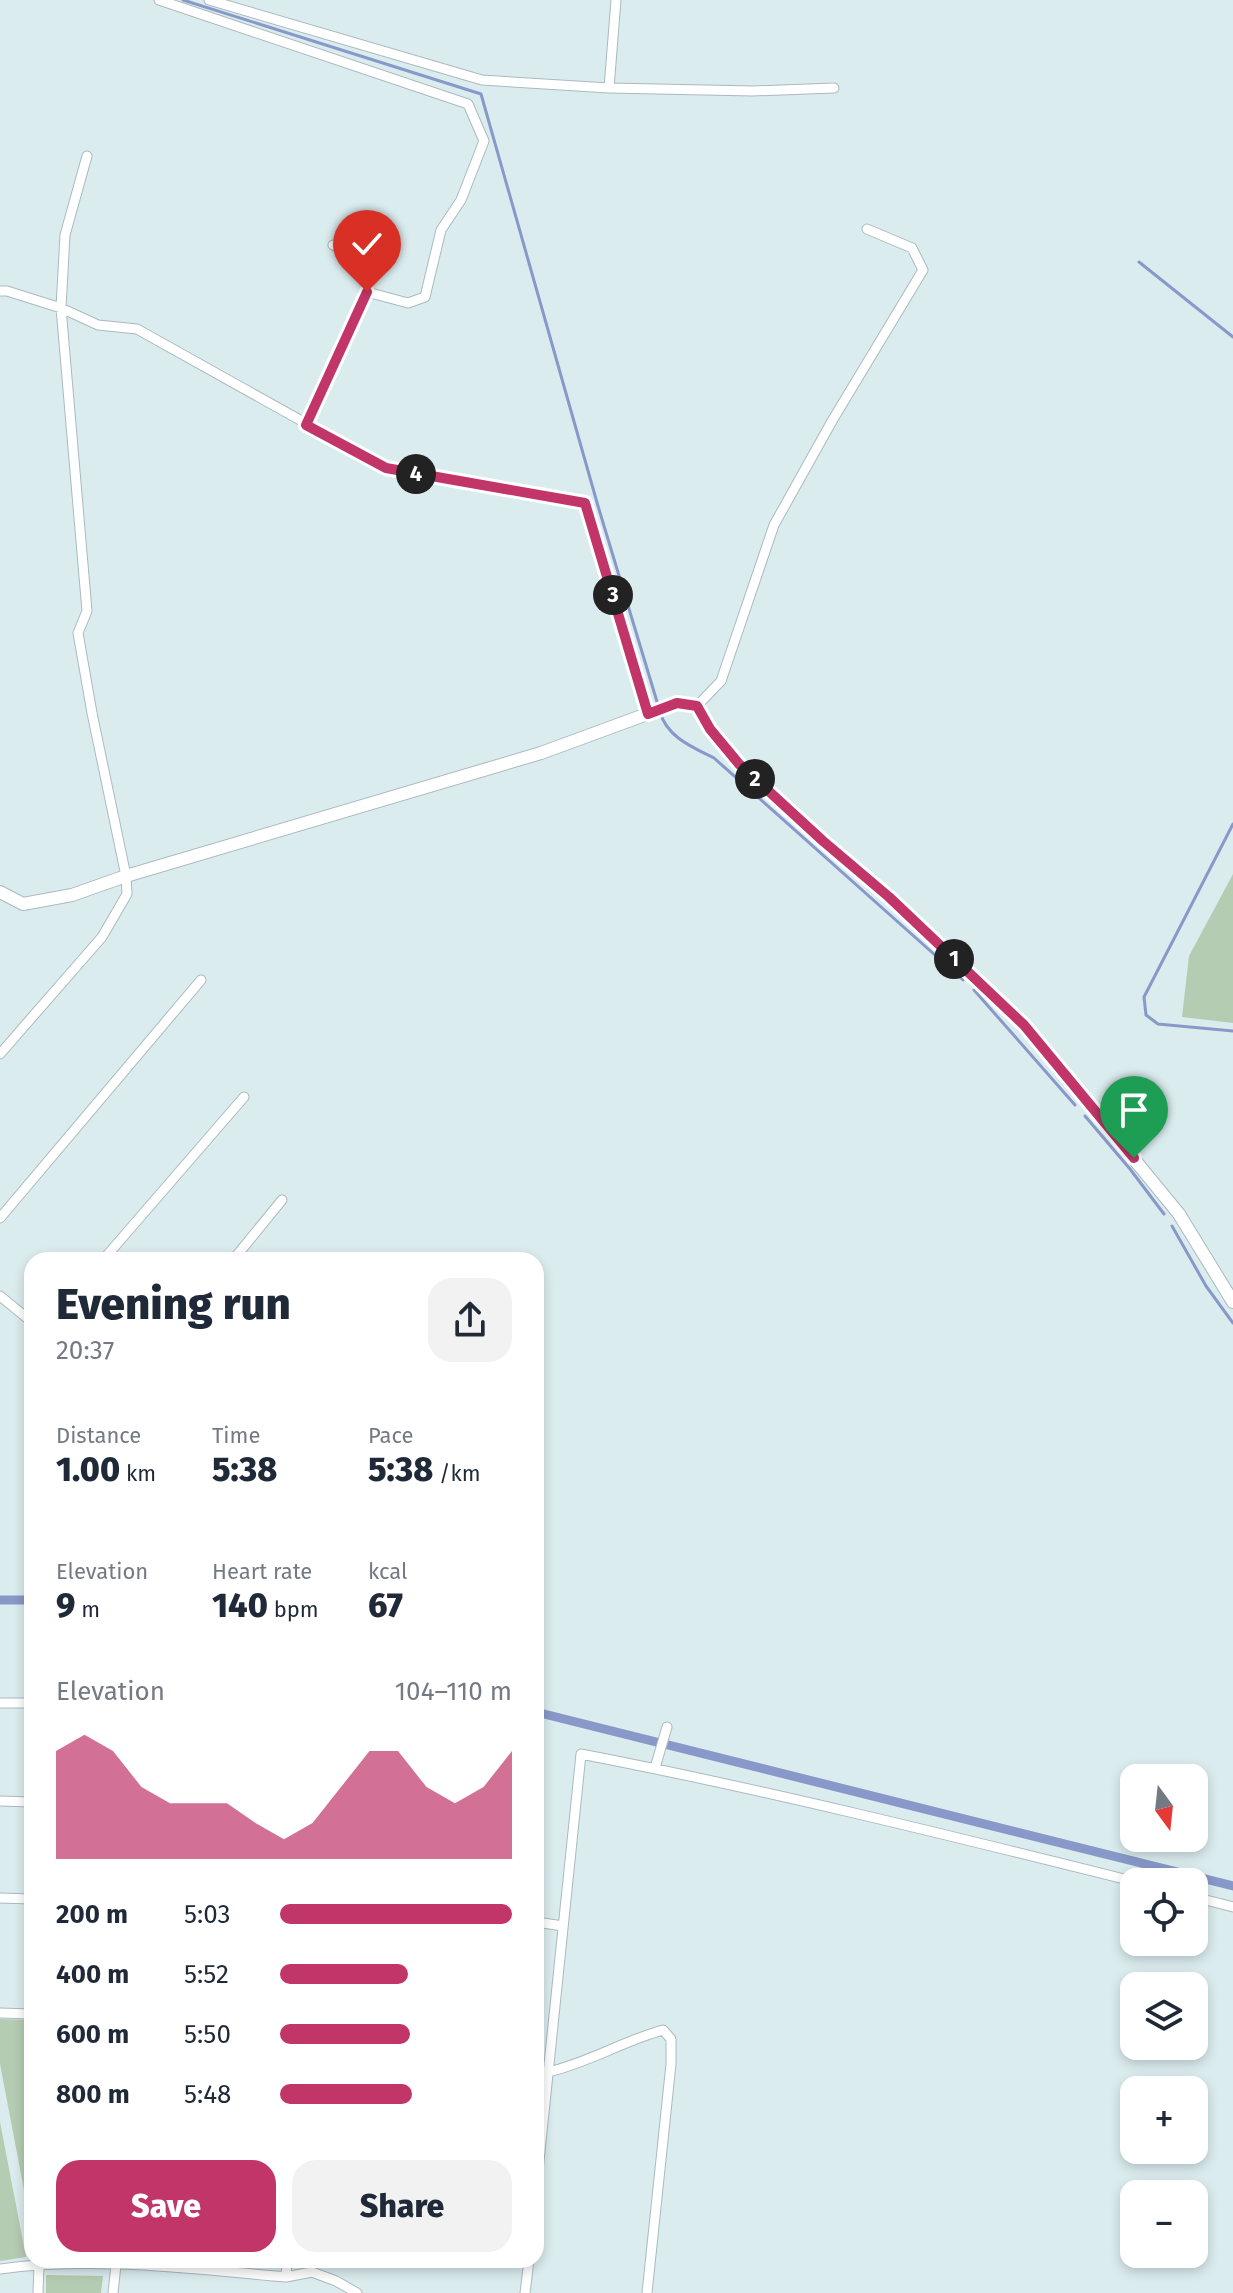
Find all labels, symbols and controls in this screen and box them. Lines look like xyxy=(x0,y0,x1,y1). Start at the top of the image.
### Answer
pin xyxy=(333,210,401,292)
icon: check xyxy=(345,222,389,266)
pin: 4 xyxy=(396,454,436,494)
text: 4 xyxy=(410,460,422,487)
pin: 3 xyxy=(593,575,633,615)
text: 3 xyxy=(607,581,619,608)
pin: 2 xyxy=(735,759,775,799)
text: 2 xyxy=(749,765,761,792)
pin: 1 xyxy=(934,939,974,979)
text: 1 xyxy=(949,945,959,972)
pin xyxy=(1100,1076,1168,1158)
icon: arrive xyxy=(1112,1088,1156,1132)
text: Evening run xyxy=(56,1278,291,1331)
button: share xyxy=(428,1278,512,1362)
text: 20:37 xyxy=(56,1335,114,1366)
text: Distance xyxy=(56,1422,141,1449)
text: Time xyxy=(212,1422,260,1449)
text: Pace xyxy=(368,1422,414,1449)
text: 1.00 xyxy=(56,1449,120,1490)
text: 5:38 xyxy=(212,1449,277,1490)
text: 5:38 xyxy=(368,1449,433,1490)
text: km xyxy=(120,1460,156,1487)
text: /km xyxy=(433,1460,481,1487)
text: Elevation xyxy=(56,1558,148,1585)
text: Heart rate xyxy=(212,1558,312,1585)
text: kcal xyxy=(368,1558,408,1585)
text: 9 xyxy=(56,1585,75,1626)
text: 140 xyxy=(212,1585,268,1626)
text: 67 xyxy=(368,1585,403,1626)
text: m xyxy=(75,1596,100,1623)
text: bpm xyxy=(268,1596,319,1623)
text: Elevation xyxy=(56,1676,165,1707)
text: 104–110 m xyxy=(395,1676,512,1707)
north arrow xyxy=(1120,1764,1208,1852)
map controls xyxy=(1120,1764,1208,2268)
button: locate xyxy=(1120,1868,1208,1956)
text: 200 m xyxy=(56,1899,128,1930)
text: 5:03 xyxy=(184,1899,231,1930)
text: 400 m xyxy=(56,1959,129,1990)
text: 5:52 xyxy=(184,1959,229,1990)
button: layers xyxy=(1120,1972,1208,2060)
text: 600 m xyxy=(56,2019,129,2050)
text: 5:50 xyxy=(184,2019,231,2050)
button: + xyxy=(1120,2076,1208,2164)
text: 800 m xyxy=(56,2079,130,2110)
text: 5:48 xyxy=(184,2079,231,2110)
button: Save xyxy=(56,2160,276,2252)
button: Share xyxy=(292,2160,512,2252)
button: − xyxy=(1120,2180,1208,2268)

